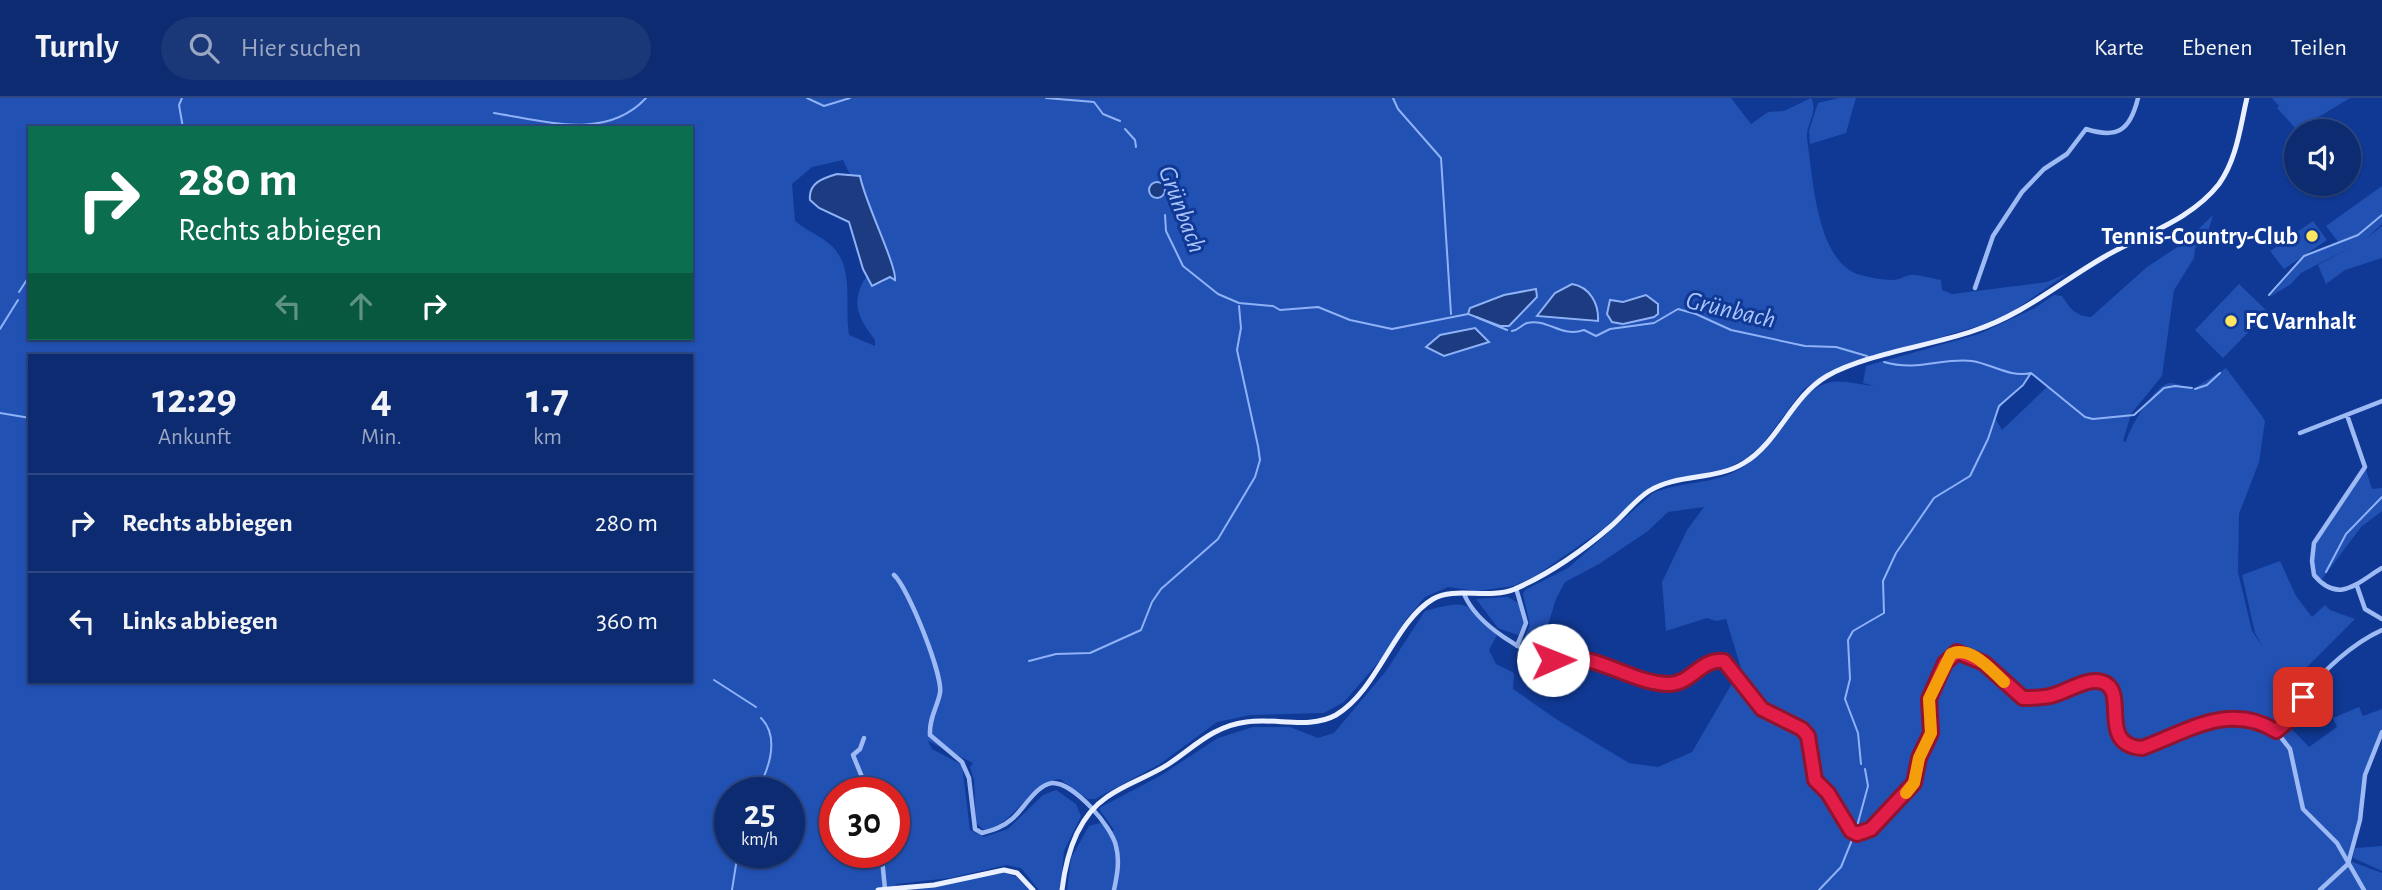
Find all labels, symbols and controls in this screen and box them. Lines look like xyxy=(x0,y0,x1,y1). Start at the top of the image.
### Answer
search box xyxy=(161,17,651,80)
icon: search xyxy=(185,29,223,67)
text: Turnly xyxy=(35,31,119,64)
text: Hier suchen xyxy=(241,35,361,61)
text: Karte xyxy=(2094,36,2144,60)
text: Ebenen xyxy=(2182,36,2253,60)
text: Teilen xyxy=(2291,36,2347,60)
map controls xyxy=(2284,119,2361,196)
button: sound xyxy=(2284,119,2361,196)
icon: right xyxy=(63,154,154,245)
text: 280 m xyxy=(178,156,298,205)
water label: Grünbach xyxy=(1154,162,1211,257)
text: Rechts abbiegen xyxy=(178,214,382,246)
place label: Tennis-Country-Club xyxy=(2101,225,2298,249)
marker: Tennis-Country-Club xyxy=(2304,228,2320,244)
icon: left xyxy=(269,287,307,325)
icon: ahead xyxy=(342,287,380,325)
icon: right xyxy=(415,287,453,325)
water label: Grünbach xyxy=(1683,287,1778,333)
place label: FC Varnhalt xyxy=(2245,310,2356,334)
marker: FC Varnhalt xyxy=(2223,313,2239,329)
text: 12:29 xyxy=(152,378,237,420)
text: 4 xyxy=(371,378,392,420)
text: 1.7 xyxy=(526,378,569,420)
text: Ankunft xyxy=(158,426,231,449)
text: Min. xyxy=(361,426,402,449)
text: km xyxy=(533,426,562,449)
icon: right xyxy=(63,504,101,542)
text: Rechts abbiegen xyxy=(122,510,293,536)
text: 280 m xyxy=(595,510,658,536)
icon: left xyxy=(63,602,101,640)
text: Links abbiegen xyxy=(122,608,278,634)
text: 360 m xyxy=(596,608,658,634)
position arrow xyxy=(1516,623,1590,697)
pin xyxy=(2273,667,2333,727)
icon: arrive xyxy=(2284,678,2322,716)
speed limit sign: 30 xyxy=(819,777,910,868)
text: 25 xyxy=(744,796,775,831)
text: km/h xyxy=(741,831,778,849)

